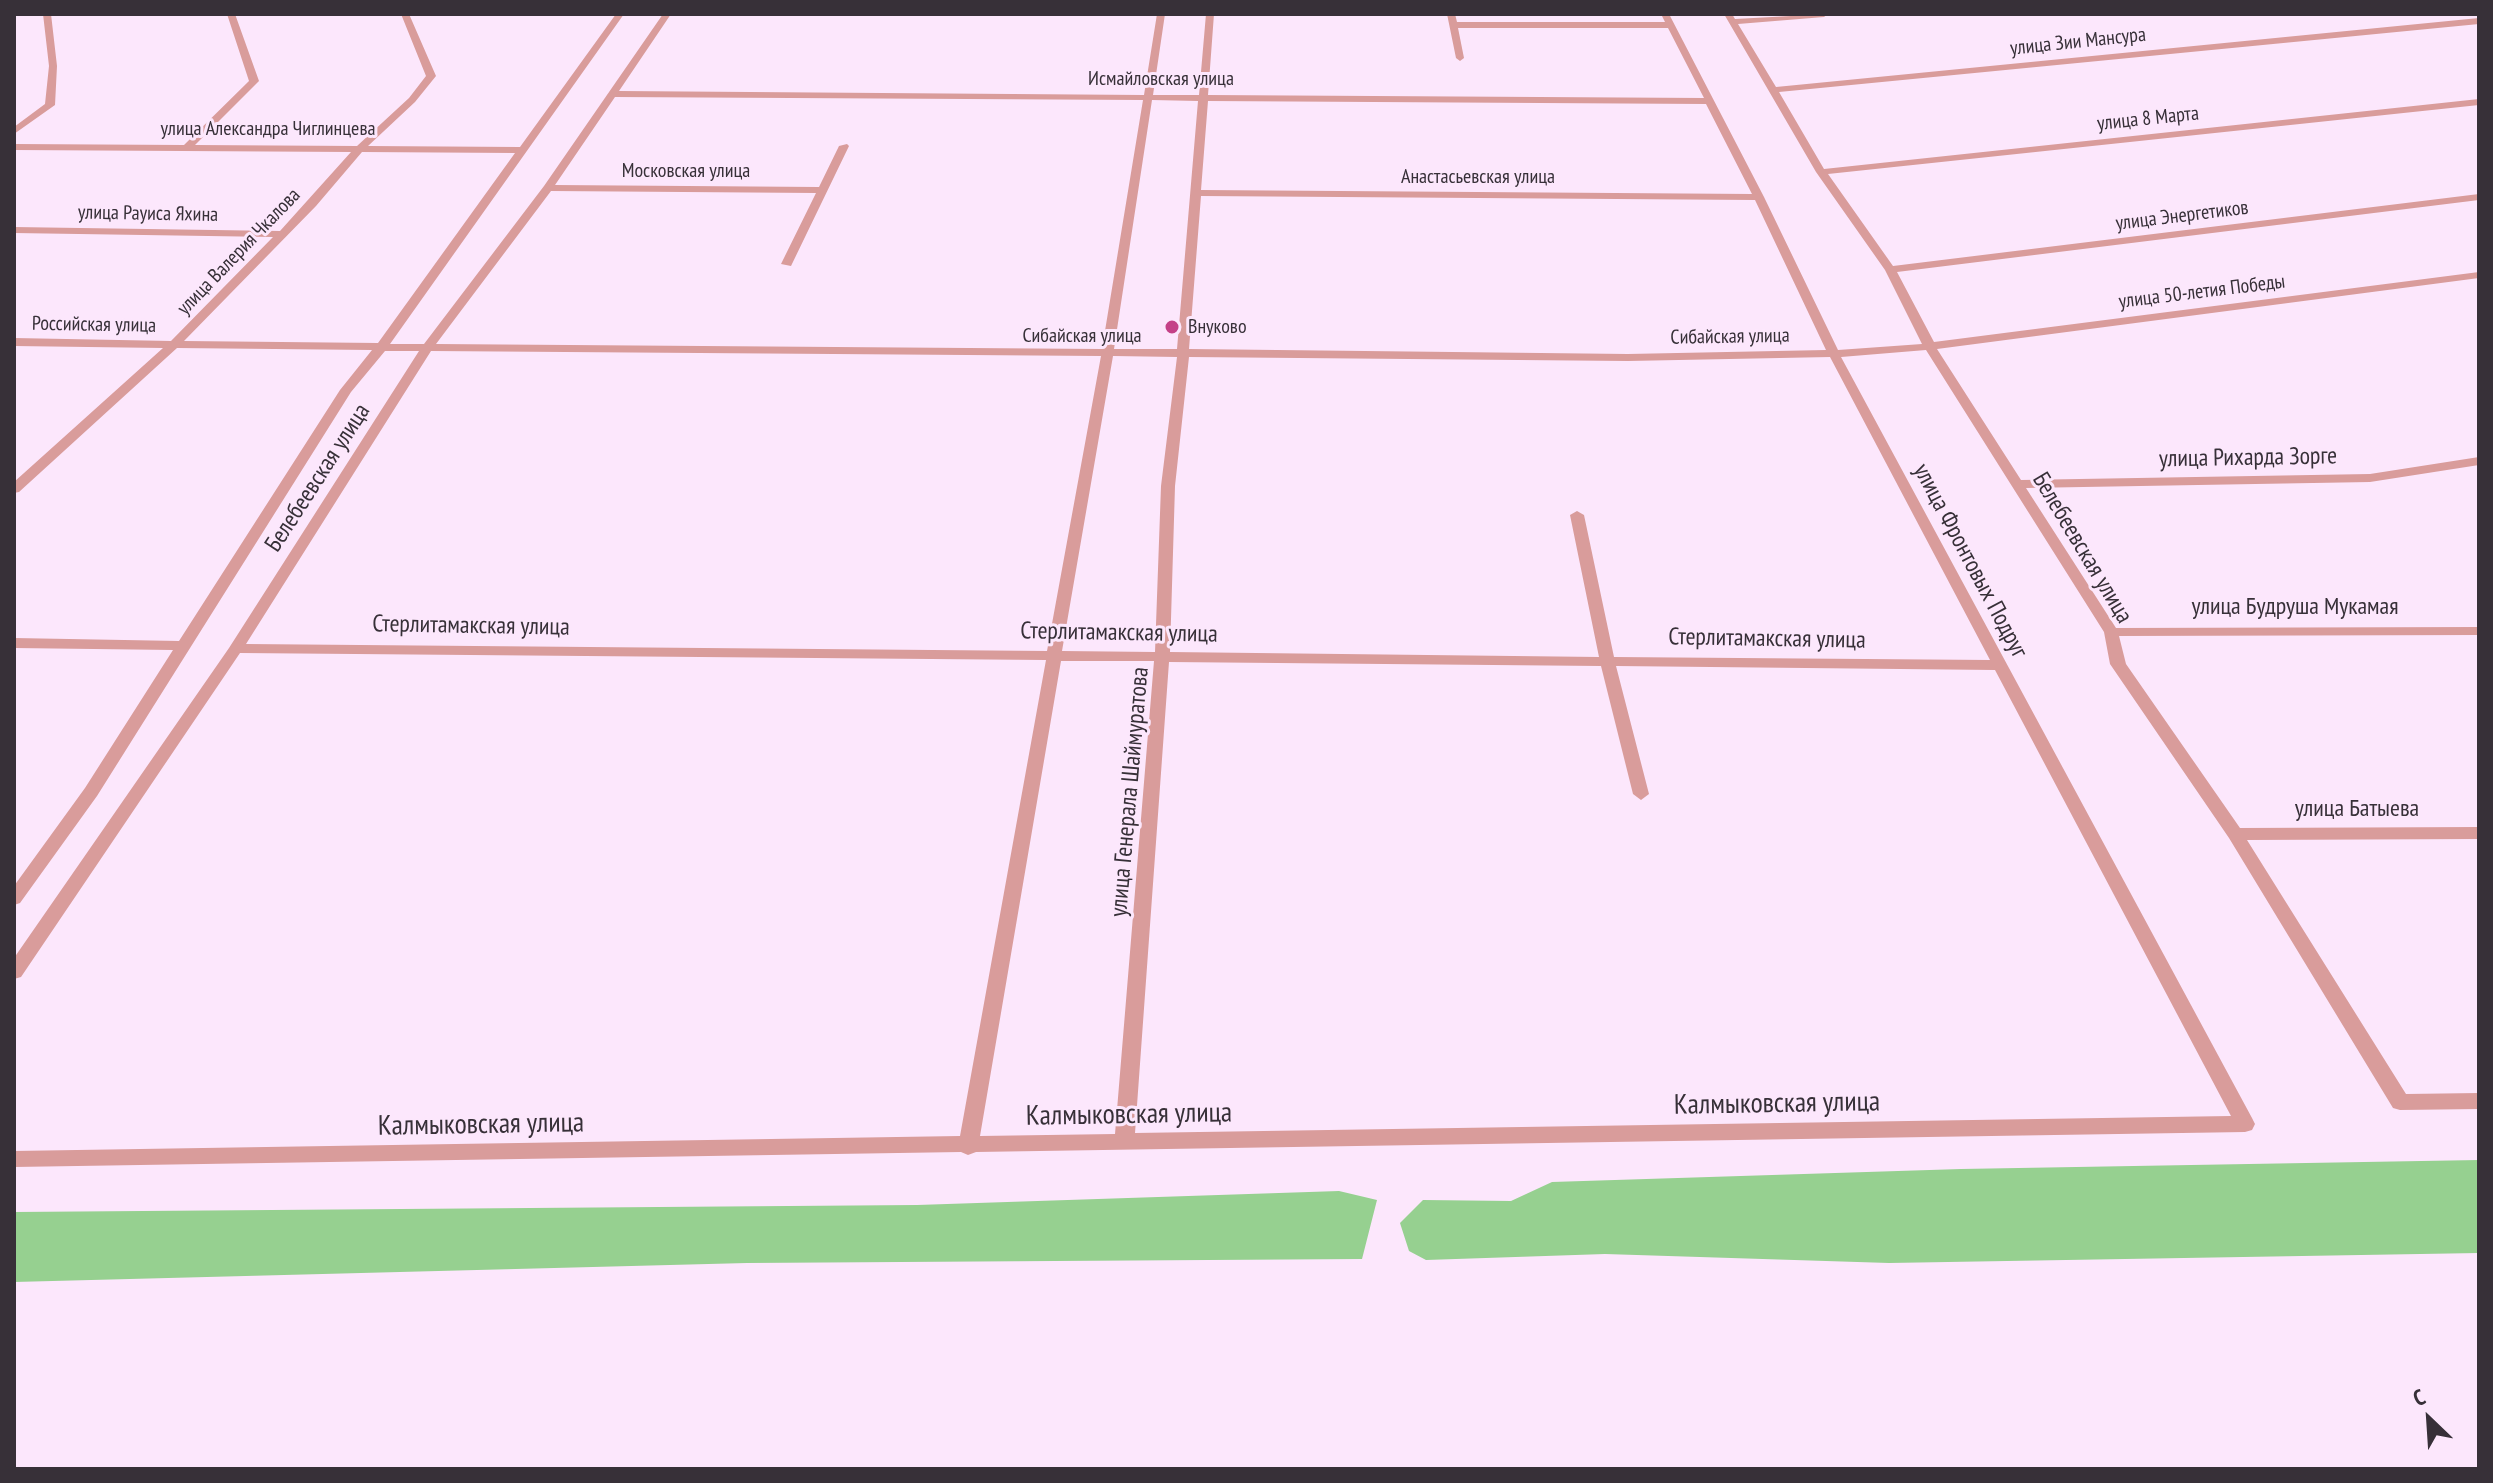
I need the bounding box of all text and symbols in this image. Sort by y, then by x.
street label: улица Зии Мансура [2009,23,2147,61]
street label: Исмайловская улица [1088,67,1234,91]
street label: улица 8 Марта [2096,102,2200,136]
street label: улица Александра Чиглинцева [161,117,375,141]
street label: Московская улица [622,159,750,183]
street label: Анастасьевская улица [1401,165,1555,189]
street label: улица Валерия Чкалова [172,184,306,320]
street label: улица Энергетиков [2114,196,2250,236]
street label: улица Рауиса Яхина [78,201,218,227]
street label: улица 50-летия Победы [2117,270,2287,314]
street label: Российская улица [32,312,156,338]
place label: Внуково [1188,315,1247,339]
marker: Внуково [1163,318,1181,336]
street label: Сибайская улица [1022,324,1142,348]
street label: Сибайская улица [1670,324,1790,350]
street label: Белебеевская улица [259,399,377,557]
street label: улица Рихарда Зорге [2159,442,2337,474]
street label: улица Фронтовых Подруг [1907,459,2033,663]
street label: Белебеевская улица [2026,467,2138,629]
street label: улица Будруша Мукамая [2191,593,2399,621]
street label: Стерлитамакская улица [372,610,570,642]
street label: Стерлитамакская улица [1020,617,1218,649]
street label: Стерлитамакская улица [1668,623,1866,655]
street label: улица Генерала Шаймуратова [1105,666,1155,918]
street label: улица Батыева [2295,795,2419,823]
street label: Калмыковская улица [1674,1085,1880,1123]
street label: Калмыковская улица [1026,1096,1232,1134]
street label: Калмыковская улица [378,1106,584,1144]
north arrow [2389,1379,2469,1459]
text: С [2408,1382,2429,1412]

